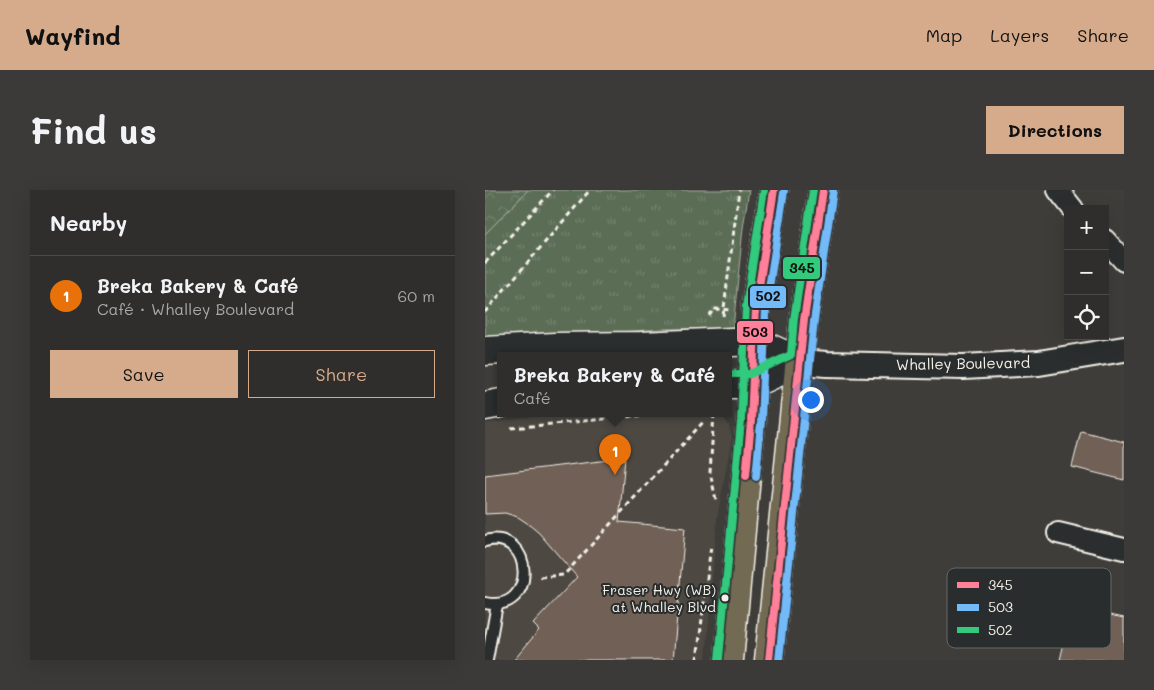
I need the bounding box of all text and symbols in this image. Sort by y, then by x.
text: Wayfind [25,20,121,51]
text: Map [926,23,962,47]
text: Layers [990,23,1049,47]
text: Share [1077,23,1129,47]
button: Directions [986,106,1124,154]
text: Find us [30,107,157,153]
map controls [1064,205,1109,340]
button: + [1064,205,1109,250]
text: Nearby [50,209,127,236]
button: − [1064,250,1109,295]
line badge: 345 [782,256,821,280]
text: 345 [789,258,815,277]
text: Breka Bakery & Café [97,273,298,298]
text: 1 [62,285,70,306]
text: 60 m [398,285,435,306]
line badge: 502 [749,285,787,309]
text: 502 [755,286,781,305]
button: locate [1064,295,1109,340]
text: Café · Whalley Boulevard [97,298,294,319]
line badge: 503 [736,320,774,344]
text: 503 [742,322,768,341]
button: Save [50,350,238,398]
button: Share [248,350,435,398]
popup [497,352,732,417]
street label: Whalley Boulevard [896,352,1030,374]
text: Breka Bakery & Café [514,362,715,387]
text: Café [514,387,551,408]
your location [798,387,824,413]
pin: 1 [599,434,631,475]
legend [947,568,1111,648]
text: 345 [988,575,1013,594]
place label: Fraser Hwy (WB) at Whalley Blvd [602,580,716,616]
marker: Fraser Hwy (WB) at Whalley Blvd [720,593,730,603]
text: 503 [988,597,1013,616]
text: 502 [988,620,1013,639]

